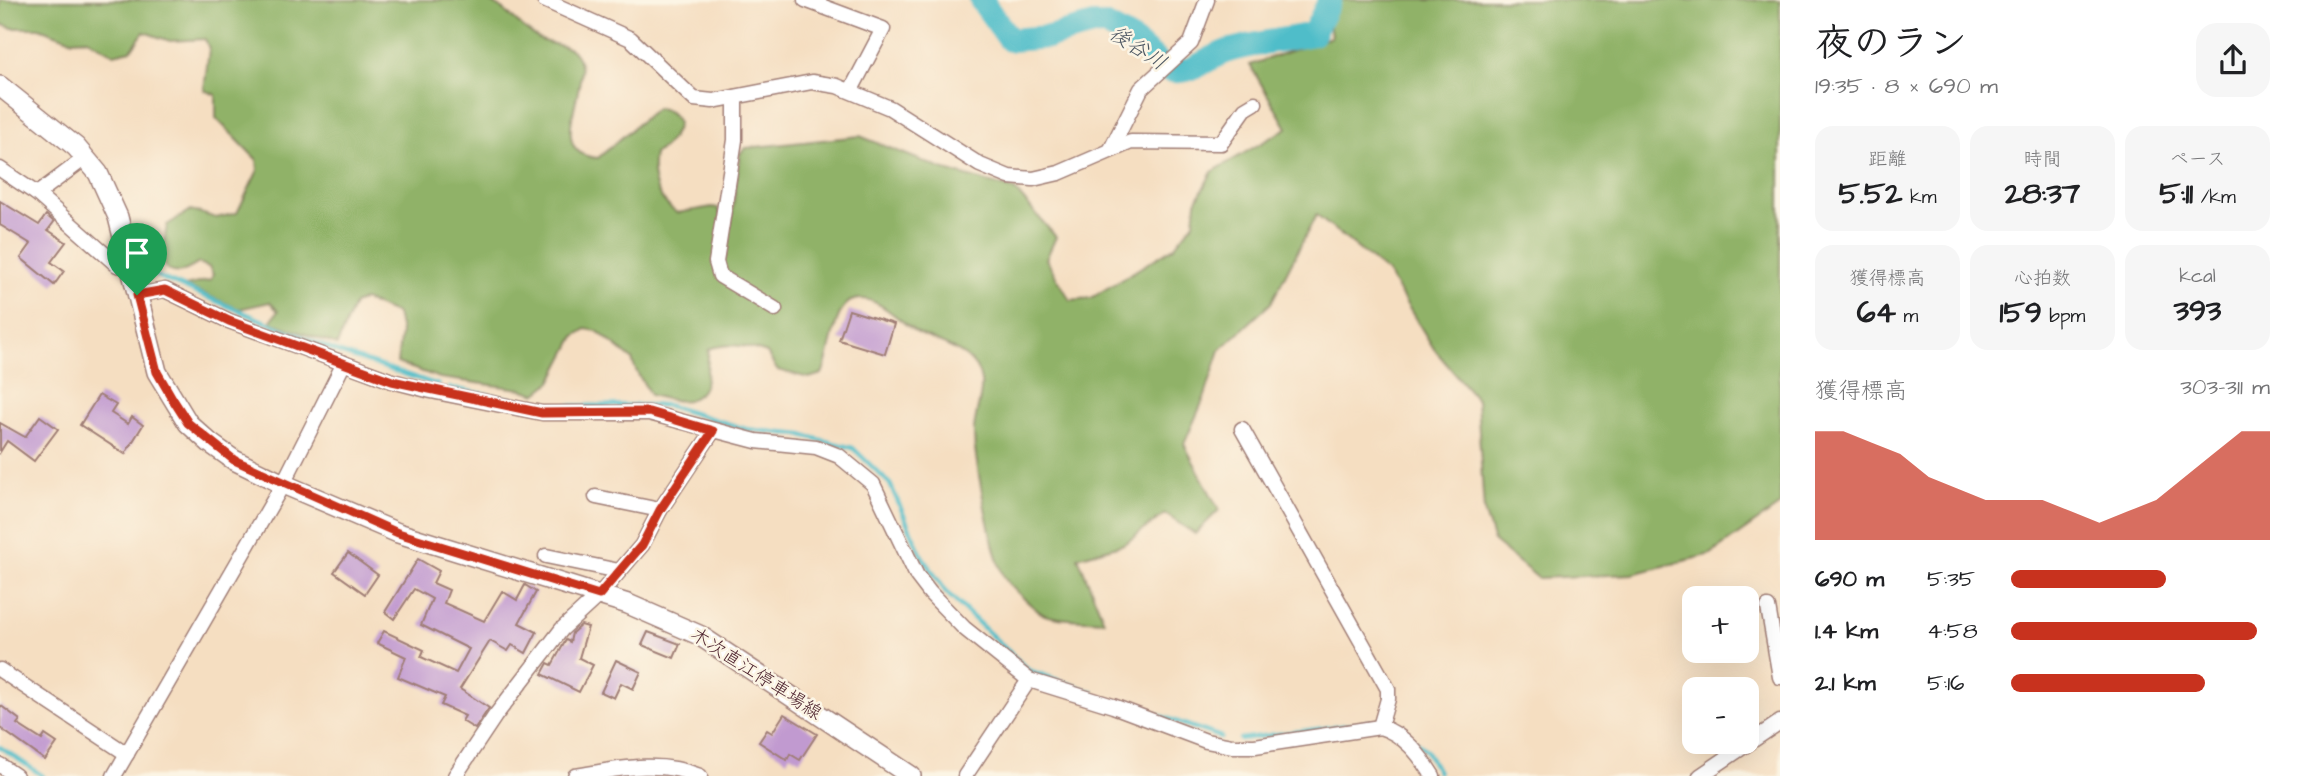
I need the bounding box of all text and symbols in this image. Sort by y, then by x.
text: 夜のラン [1815,18,1967,70]
water label: 後谷川 [1104,19,1172,77]
button: share [2196,23,2270,97]
text: 19:35 · 8 × 690 m [1815,70,1998,102]
text: 距離 [1868,146,1907,173]
text: 時間 [2023,146,2062,173]
text: ペース [2170,146,2225,173]
text: 5.52 [1839,173,1902,215]
text: 28:37 [2005,173,2080,215]
text: 5:11 [2159,173,2193,215]
text: km [1902,184,1936,211]
text: /km [2193,184,2236,211]
pin [107,223,167,295]
icon: arrive [118,234,156,272]
text: kcal [2179,263,2216,290]
text: 獲得標高 [1849,265,1926,292]
text: 心拍数 [2014,265,2071,292]
text: 393 [2174,290,2221,332]
text: 64 [1857,292,1896,334]
text: 159 [2000,292,2042,334]
text: m [1896,303,1918,330]
text: bpm [2042,303,2085,330]
text: 303–311 m [2180,371,2270,403]
text: 獲得標高 [1815,375,1907,407]
text: 690 m [1815,563,1884,595]
text: 5:35 [1927,563,1975,595]
map controls [1682,586,1759,754]
button: + [1682,586,1759,663]
text: 1.4 km [1815,615,1878,647]
text: 4:58 [1927,615,1978,647]
street label: 木次直江停車場線 [685,621,827,727]
text: 2.1 km [1815,667,1876,699]
text: 5:16 [1927,667,1965,699]
button: − [1682,677,1759,754]

